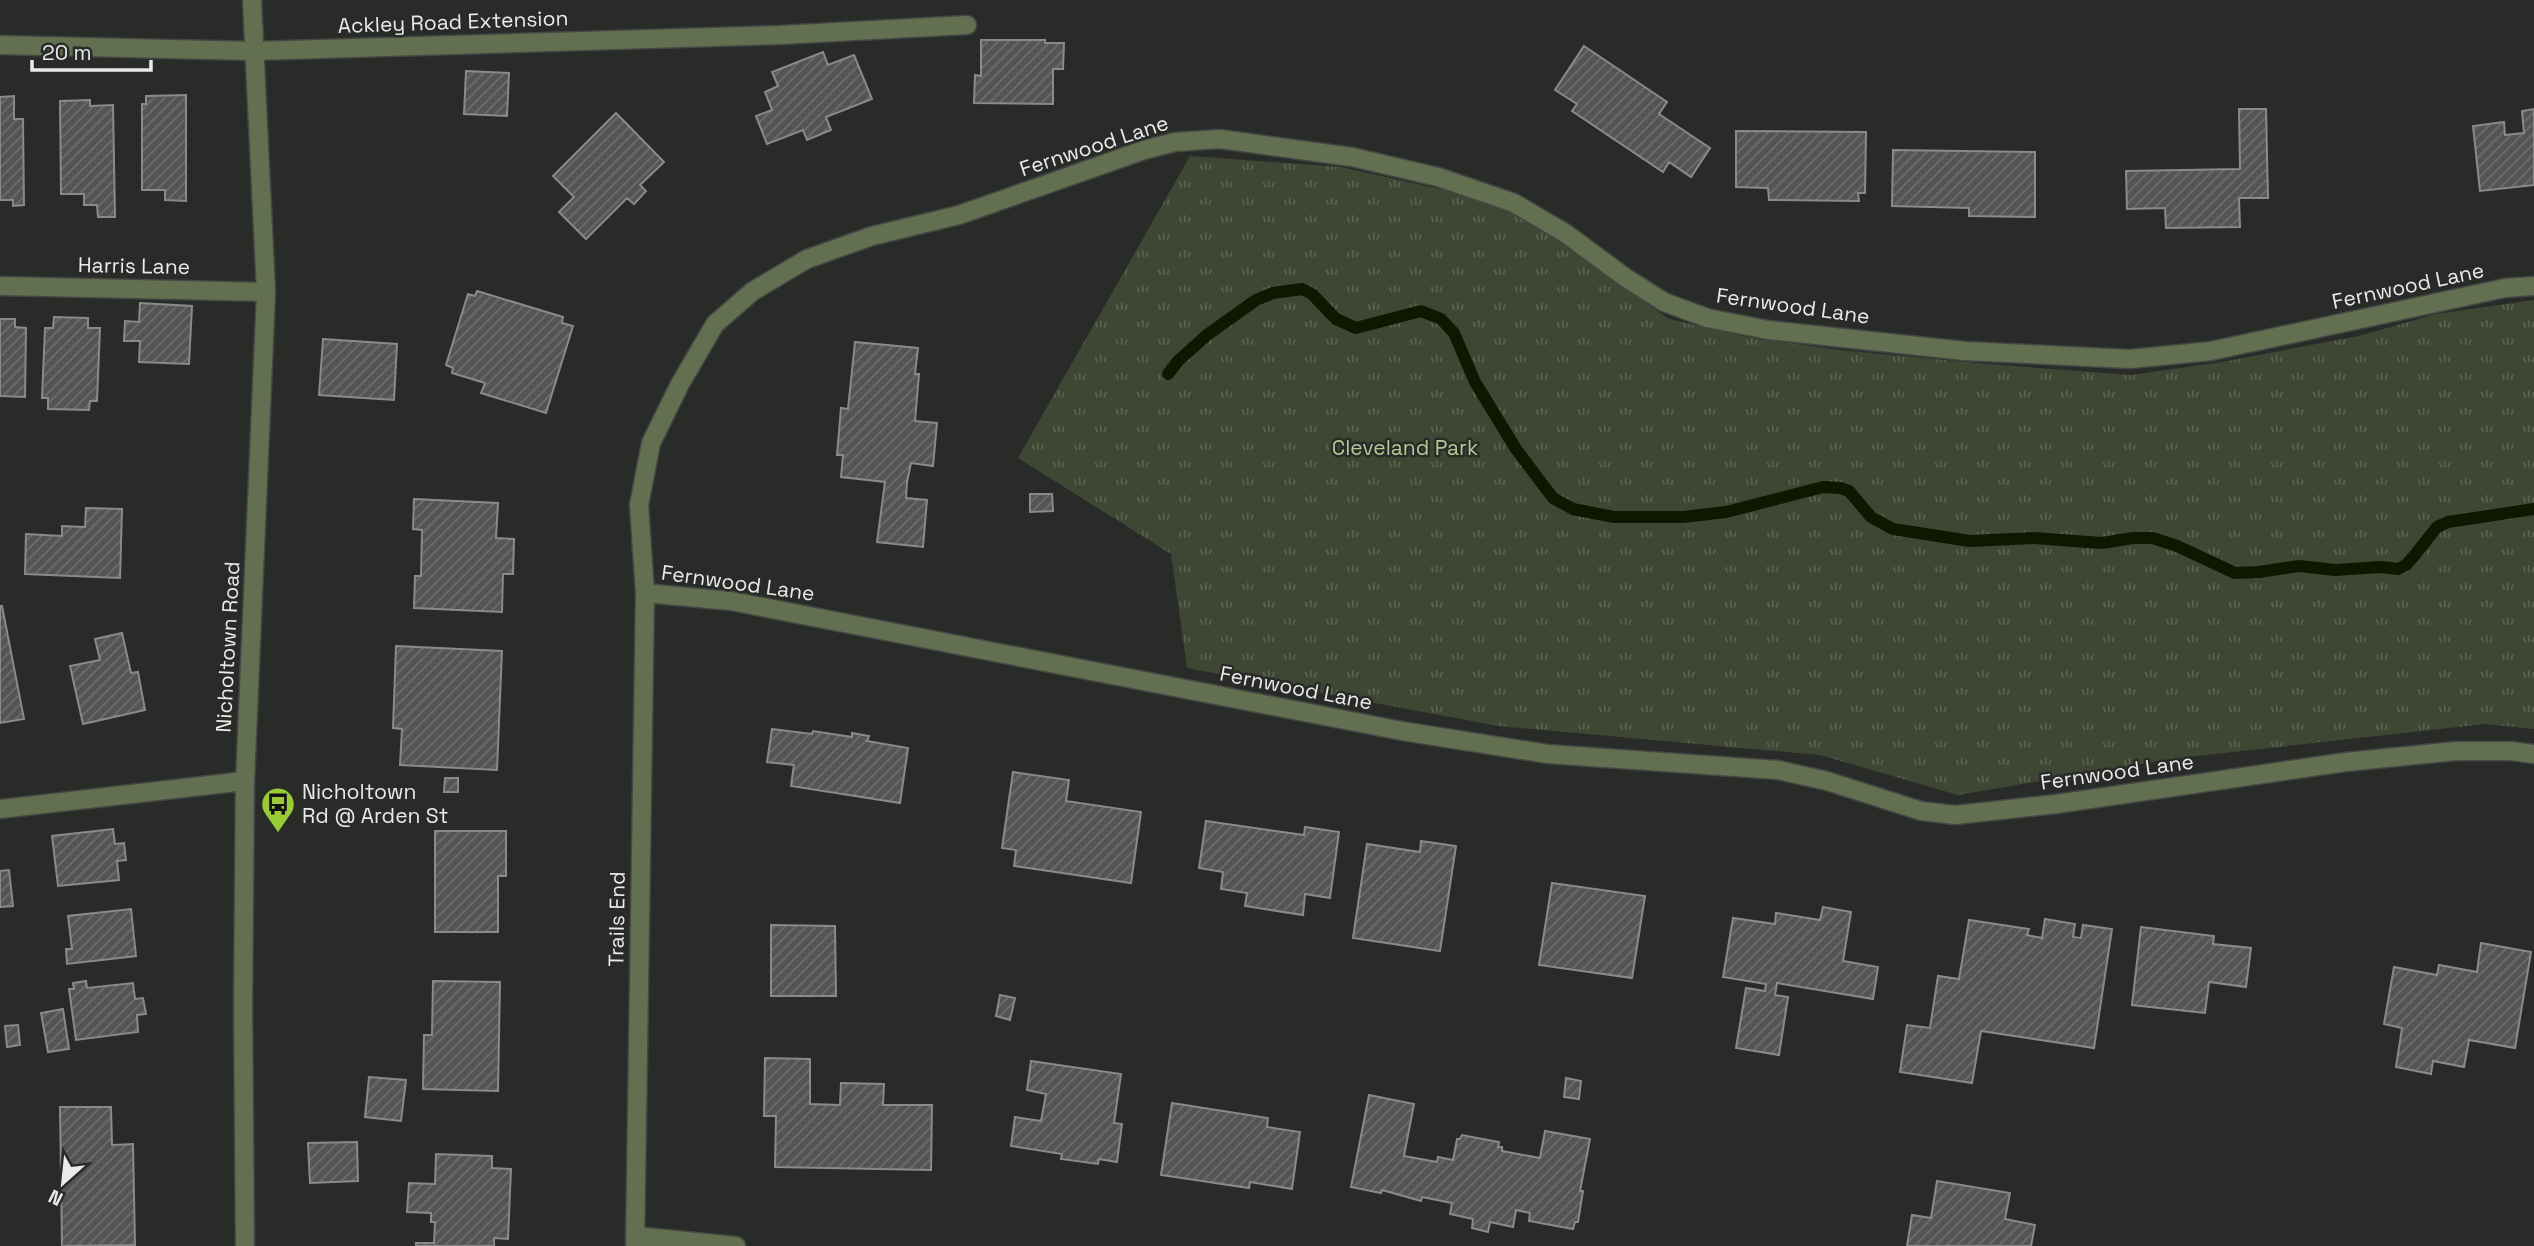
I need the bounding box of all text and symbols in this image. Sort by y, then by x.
street label: Ackley Road Extension [337,4,569,39]
scale bar [32,28,150,72]
text: 20 m [42,39,92,66]
street label: Fernwood Lane [1016,109,1172,182]
street label: Harris Lane [78,251,190,280]
street label: Fernwood Lane [2329,256,2486,315]
street label: Fernwood Lane [1715,281,1872,330]
park label: Cleveland Park [1332,434,1478,461]
street label: Fernwood Lane [660,558,817,607]
street label: Nicholtown Road [210,561,245,733]
street label: Fernwood Lane [1218,660,1375,716]
street label: Fernwood Lane [2038,747,2195,796]
place label: Nicholtown Rd @ Arden St [302,778,448,829]
bus stop icon: Nicholtown Rd @ Arden St [259,785,297,834]
street label: Trails End [602,871,631,967]
north arrow [28,1148,98,1218]
text: N [44,1184,67,1212]

